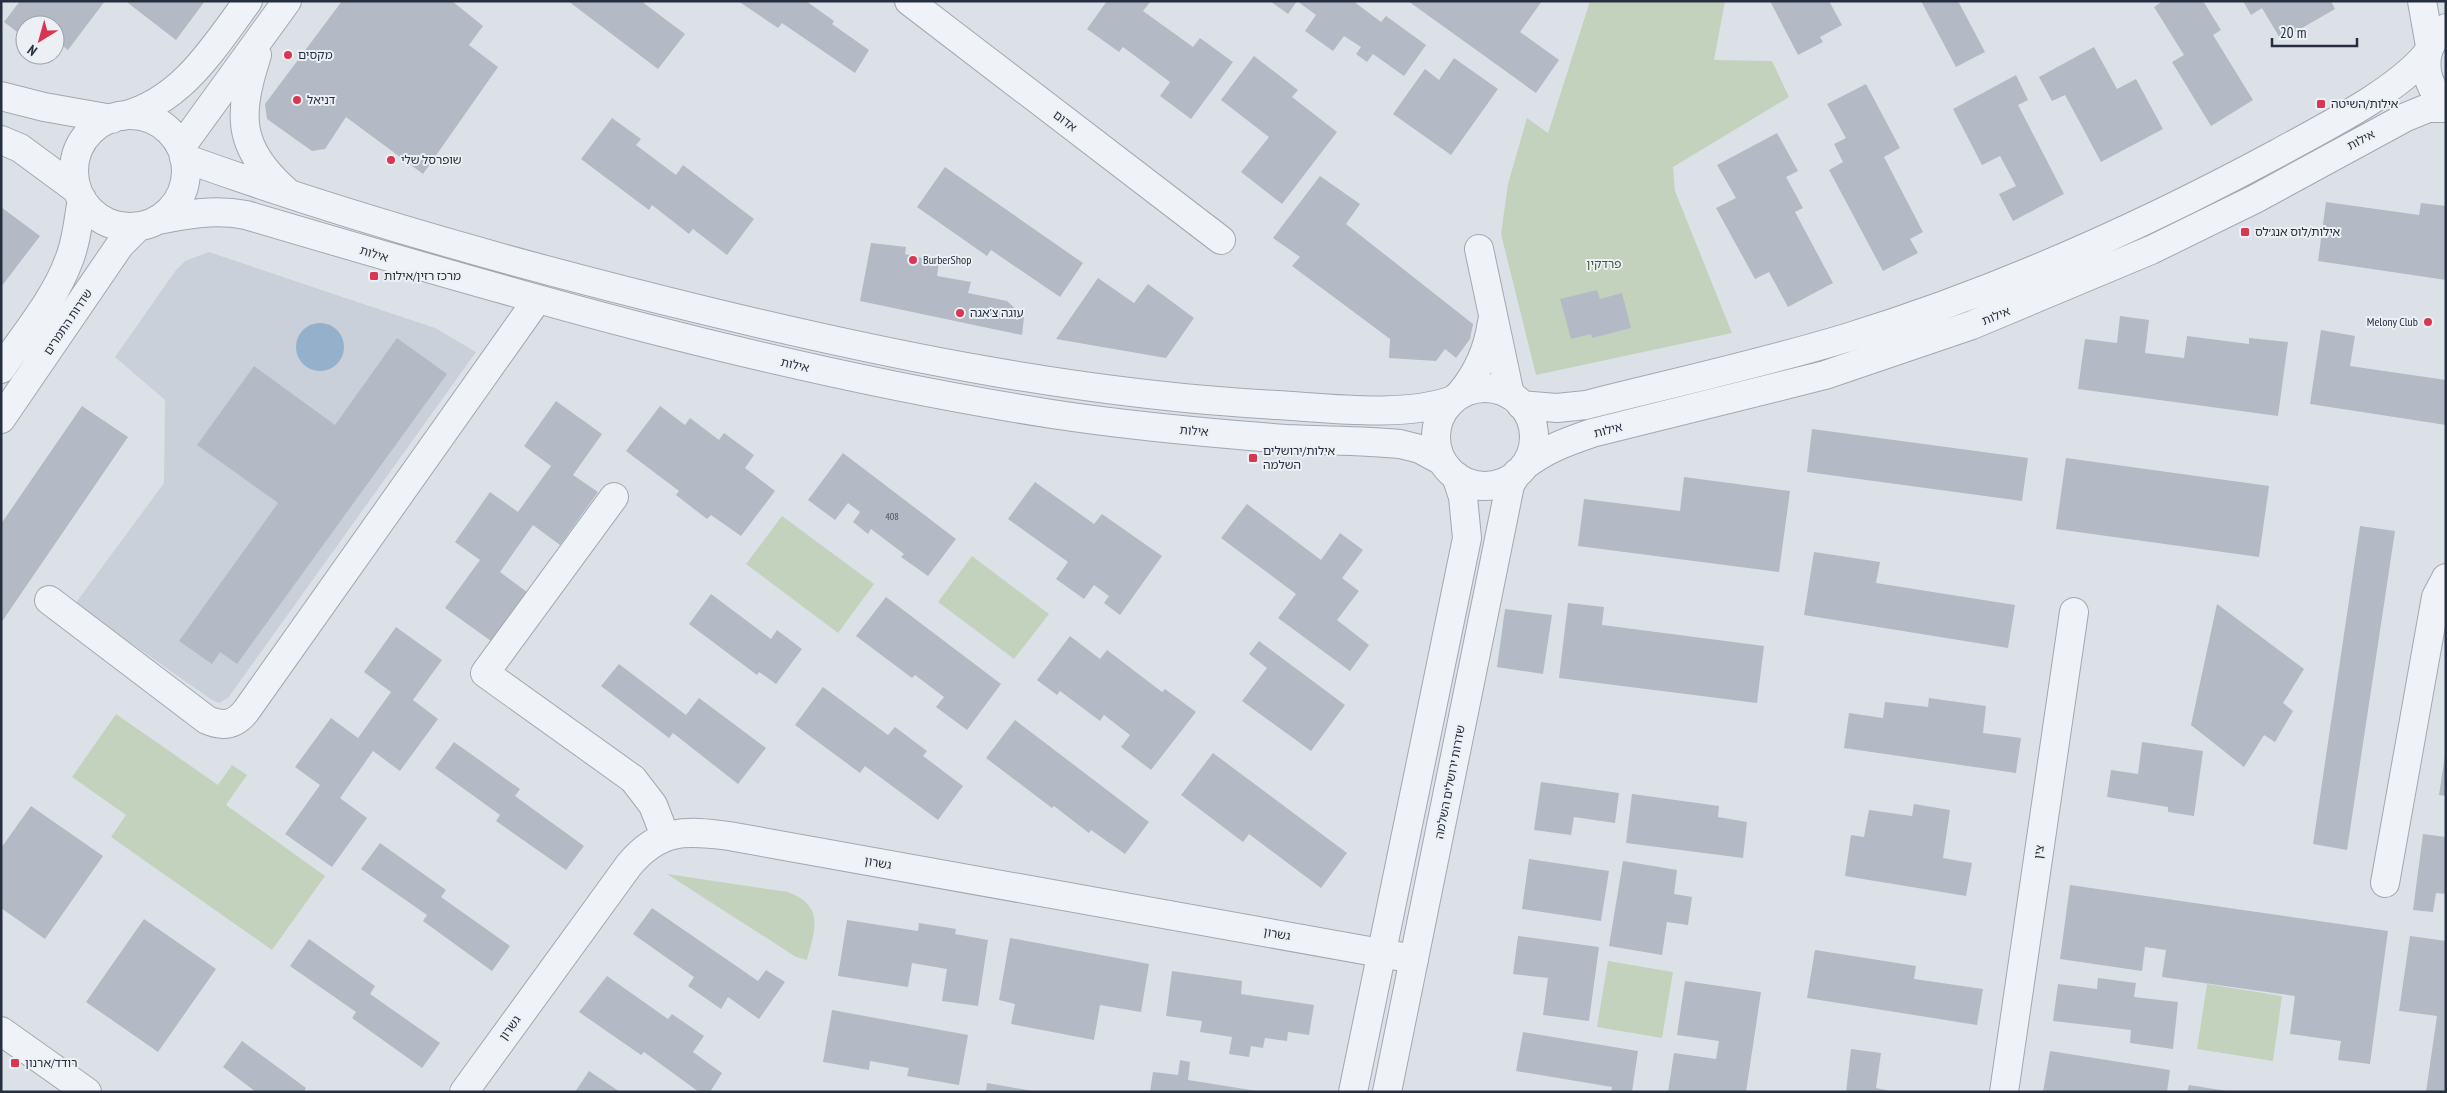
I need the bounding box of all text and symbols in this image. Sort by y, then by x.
north arrow [15,15,65,65]
scale bar [2272,15,2357,47]
text: 20 m [2280,23,2306,42]
text: N [24,41,41,60]
place label: מקסים [298,47,333,62]
marker: מקסים [282,49,294,61]
place label: דניאל [307,92,336,107]
marker: דניאל [291,94,303,106]
place label: אילות/השיטה [2331,96,2399,111]
marker: אילות/השיטה [2315,98,2327,110]
street label: אדום [1050,107,1080,135]
street label: אילות [2344,126,2377,153]
place label: שופרסל שלי [401,152,462,167]
marker: שופרסל שלי [385,154,397,166]
place label: אילות/לוס אנג׳לס [2255,224,2341,239]
marker: אילות/לוס אנג׳לס [2239,226,2251,238]
street label: אילות [358,242,391,265]
place label: BurberShop [923,252,971,267]
marker: BurberShop [907,254,919,266]
park label: פרדקין [1586,256,1622,271]
place label: מרכז רזין/אילות [384,268,461,283]
marker: מרכז רזין/אילות [368,270,380,282]
street label: שדרות התמרים [40,286,95,358]
street label: אילות [1980,303,2012,328]
place label: עוגה צ'אגה [970,305,1024,320]
marker: עוגה צ'אגה [954,307,966,319]
place label: Melony Club [2367,314,2418,329]
marker: Melony Club [2422,316,2434,328]
street label: אילות [779,354,811,375]
street label: אילות [1592,419,1624,440]
street label: אילות [1179,422,1210,439]
place label: אילות/ירושלים השלמה [1263,443,1336,472]
marker: אילות/ירושלים השלמה [1247,452,1259,464]
house number: 408 [885,510,899,523]
street label: שדרות ירושלים השלמה [1431,724,1468,840]
street label: צין [2030,844,2047,860]
street label: גשרון [863,853,893,872]
street label: גשרון [1262,924,1292,943]
street label: גשרון [496,1012,524,1043]
place label: רודד/ארנון [25,1055,77,1070]
marker: רודד/ארנון [9,1057,21,1069]

